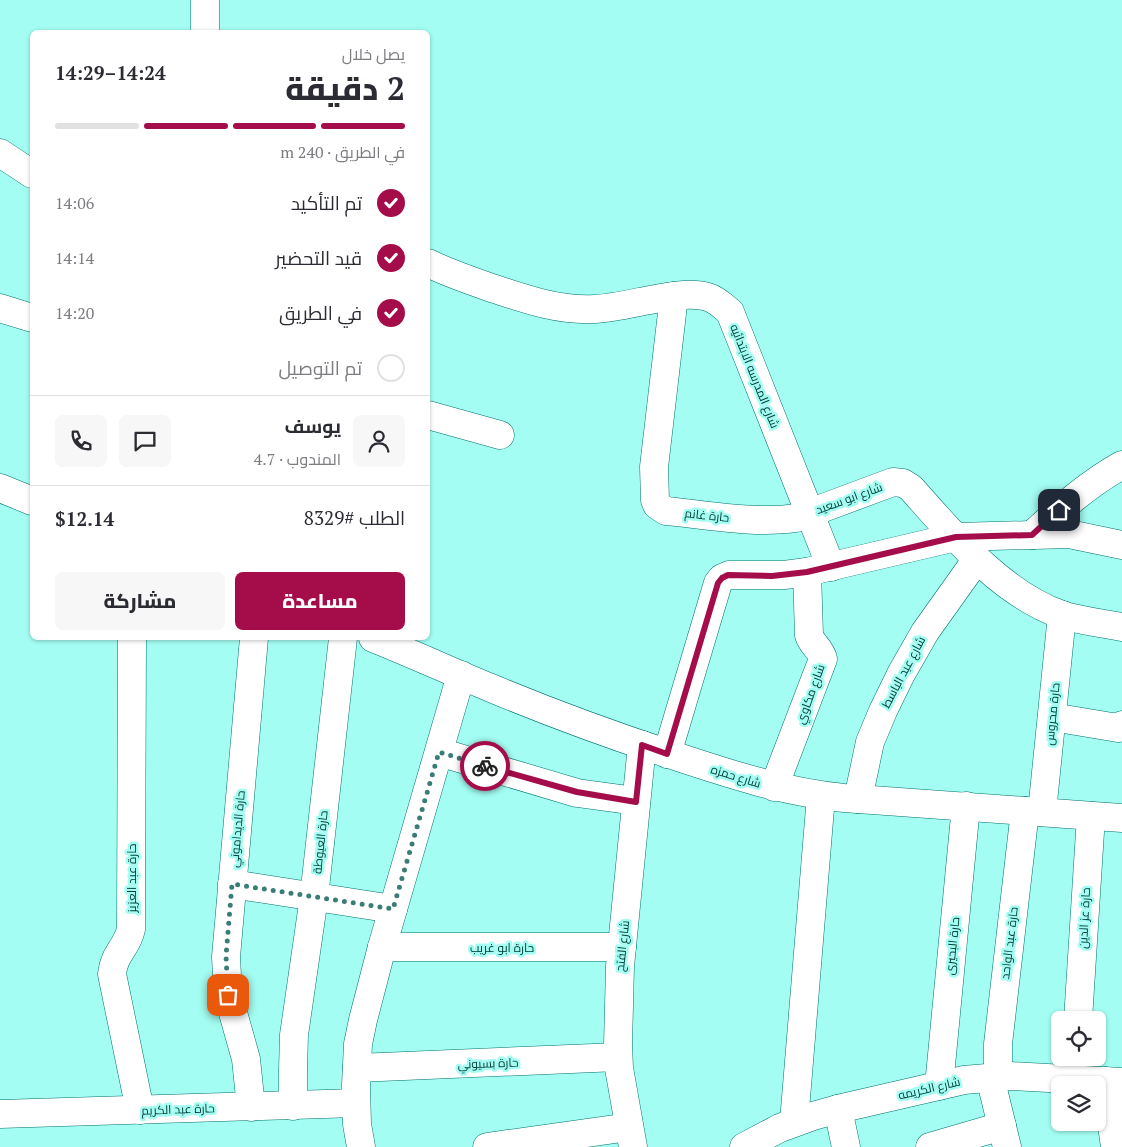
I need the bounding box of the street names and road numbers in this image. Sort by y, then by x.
street label: شارع المدرسه الابتدائيه [726,322,783,431]
street label: شارع ابو سعيد [814,479,885,518]
street label: حارة غانم [684,505,730,526]
street label: شارع عبد الباسط [878,633,929,711]
street label: شارع مكاوي [792,662,831,727]
street label: حارة محروس [1041,682,1063,746]
street label: شارع حمزه [709,761,763,792]
street label: حارة الديداموني [226,790,251,869]
street label: حارة العيوطة [309,810,331,874]
street label: حارة عبد العزيز [124,844,139,913]
street label: حارة عز الدين [1075,887,1093,949]
street label: حارة عبد الواحد [997,906,1021,980]
street label: حارة البحيرى [941,916,963,976]
street label: شارع الفتح [612,920,633,972]
street label: حارة ابو غريب [470,940,534,955]
street label: حارة بسيوني [457,1054,519,1075]
street label: شارع الكريمه [896,1074,962,1103]
street label: حارة عبد الكريم [141,1100,215,1119]

